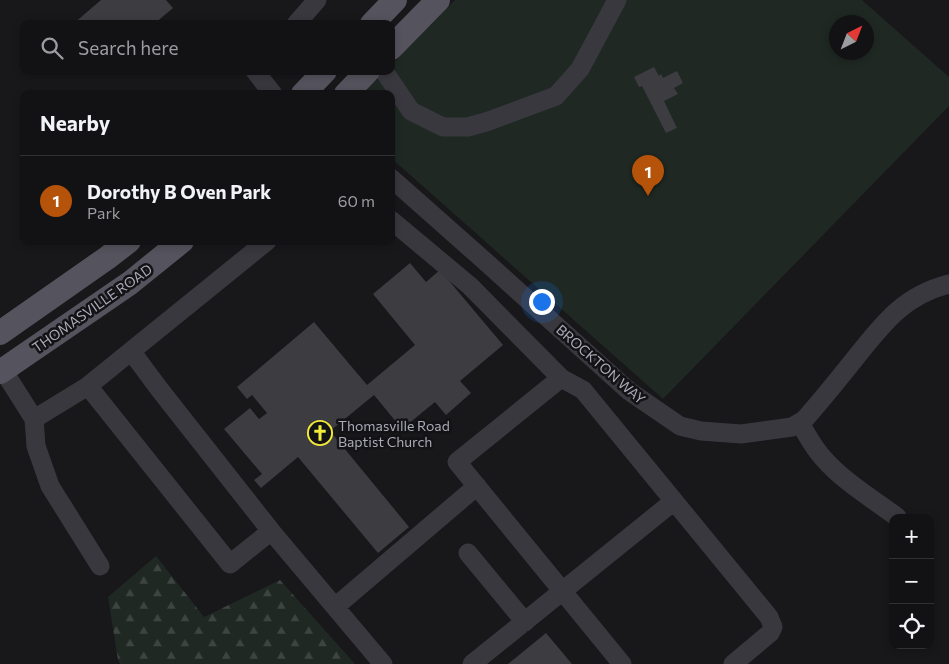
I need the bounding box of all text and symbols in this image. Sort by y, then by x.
north arrow [829,15,874,60]
search box [20,20,395,75]
icon: search [38,34,66,62]
text: Search here [78,36,178,59]
text: Nearby [40,110,110,135]
pin: 1 [632,155,664,196]
text: Dorothy B Oven Park [87,180,271,203]
text: 1 [52,191,60,210]
text: 60 m [338,191,375,210]
text: Park [87,203,120,222]
street label: THOMASVILLE ROAD [29,260,155,356]
your location [529,289,555,315]
street label: BROCKTON WAY [553,321,649,407]
place label: Thomasville Road Baptist Church [338,417,450,450]
church icon: Thomasville Road Baptist Church [307,420,333,446]
map controls [889,514,934,649]
button: + [889,514,934,559]
button: − [889,559,934,604]
button: locate [889,604,934,649]

